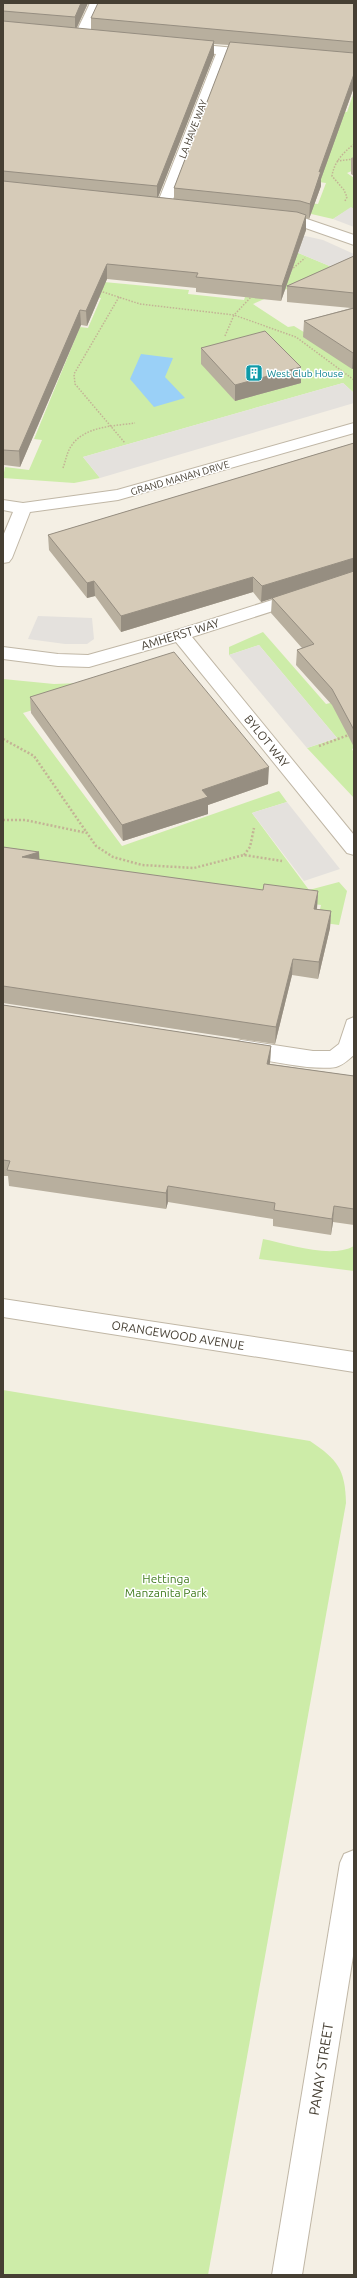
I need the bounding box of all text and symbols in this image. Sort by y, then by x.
street label: LA HAVE WAY [177,98,209,160]
building icon: West Club House [244,363,264,383]
place label: West Club House [267,368,343,379]
street label: GRAND MANAN DRIVE [129,459,231,497]
street label: AMHERST WAY [139,616,221,652]
street label: BYLOT WAY [242,712,292,770]
street label: ORANGEWOOD AVENUE [111,1318,246,1352]
park label: Hettinga Manzanita Park [125,1572,207,1599]
street label: PANAY STREET [306,2021,336,2116]

